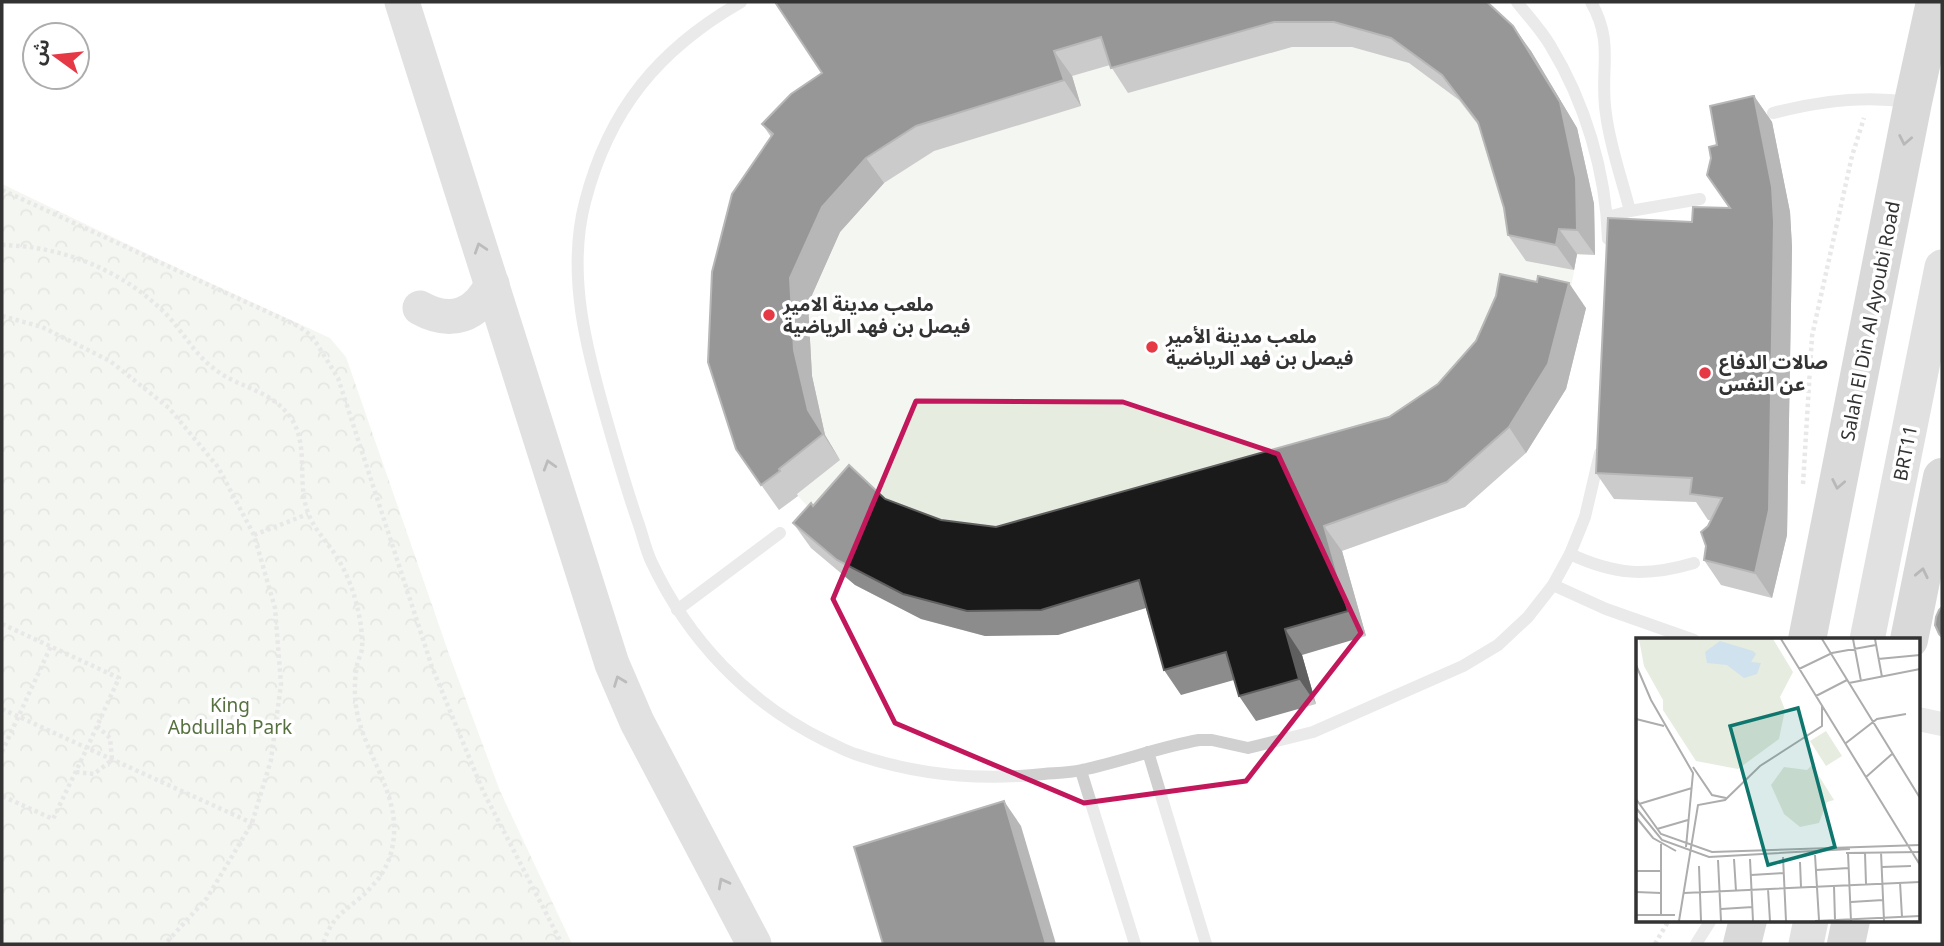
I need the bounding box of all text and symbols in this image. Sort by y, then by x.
north arrow [21,21,91,91]
text: ش [24,36,56,68]
one-way arrow [1899,134,1914,146]
street label: Salah El Din Al Ayoubi Road [1834,199,1906,443]
one-way arrow [474,242,489,254]
place label: ملعب مدينة الامير فيصل بن فهد الرياضية [782,291,970,339]
marker: ملعب مدينة الامير فيصل بن فهد الرياضية [761,307,777,323]
place label: ملعب مدينة الأمير فيصل بن فهد الرياضية [1165,323,1353,371]
marker: ملعب مدينة الأمير فيصل بن فهد الرياضية [1144,339,1160,355]
place label: صالات الدفاع عن النفس [1719,349,1828,397]
marker: صالات الدفاع عن النفس [1697,365,1713,381]
street label: BRT11 [1887,423,1923,483]
one-way arrow [543,459,557,471]
one-way arrow [1831,478,1846,490]
one-way arrow [1914,567,1929,579]
inset map [1636,638,1920,922]
one-way arrow [613,675,627,688]
park label: King Abdullah Park [168,692,292,740]
one-way arrow [717,878,731,891]

